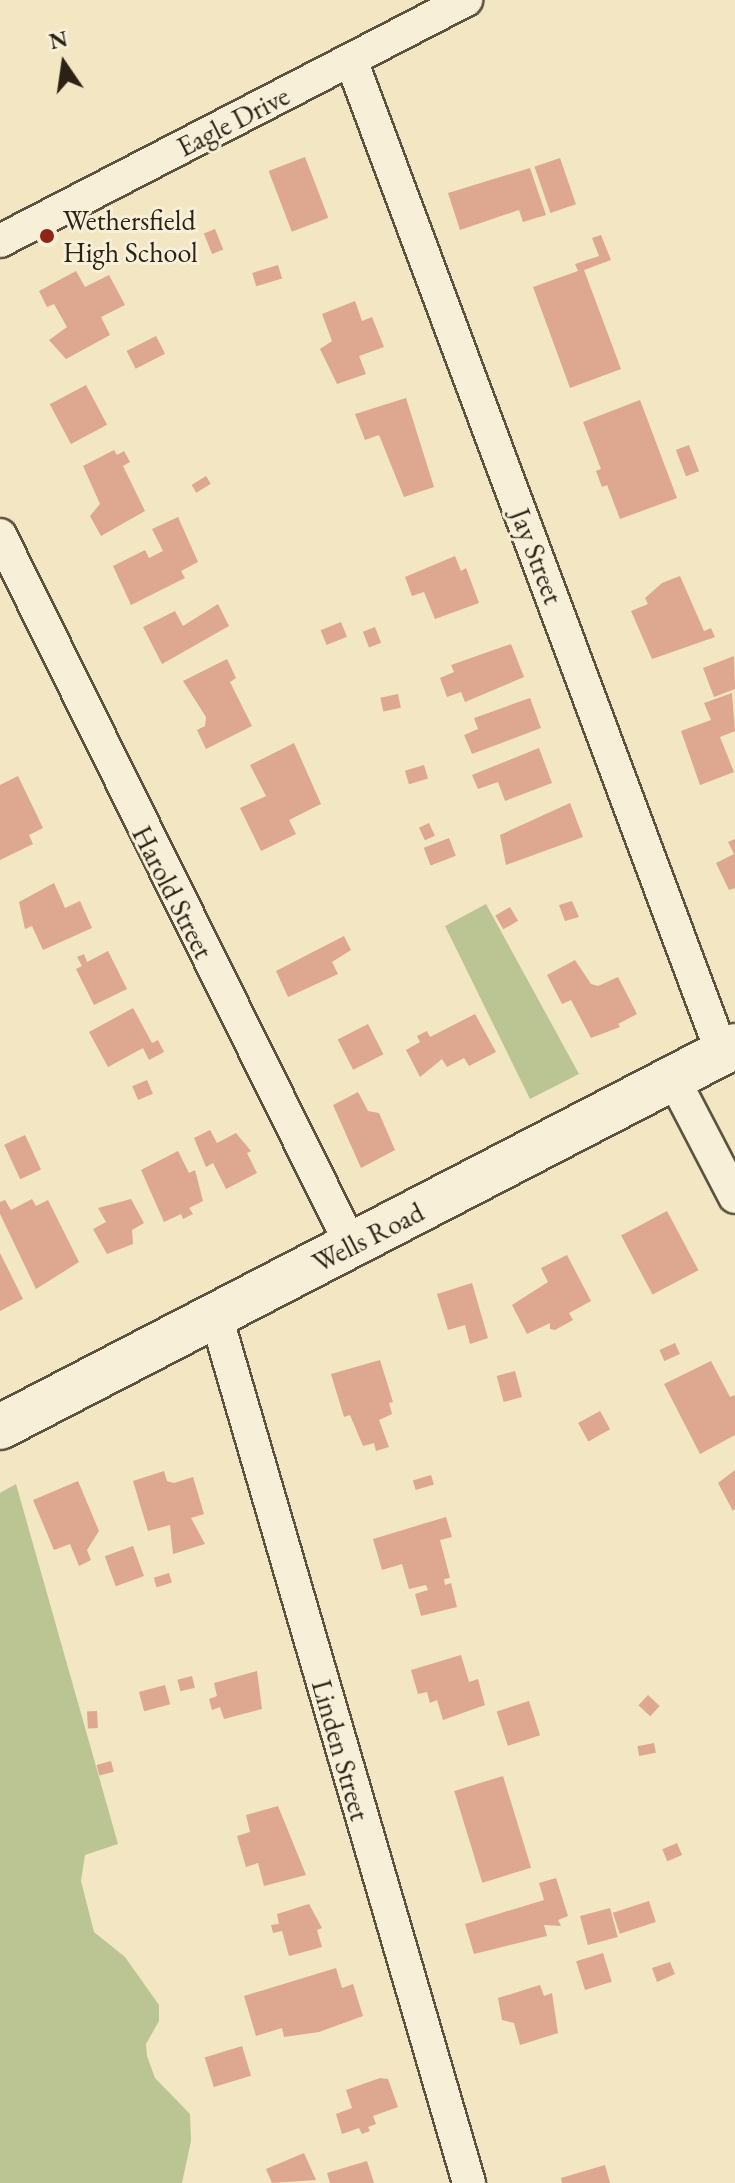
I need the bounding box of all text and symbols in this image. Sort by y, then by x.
north arrow [24,24,104,104]
text: N [47,24,70,56]
street label: Eagle Drive [171,78,295,164]
place label: Wethersfield High School [63,203,198,269]
marker: Wethersfield High School [38,227,56,245]
street label: Jay Street [503,503,571,609]
street label: Harold Street [125,820,221,964]
street label: Wells Road [307,1195,429,1279]
street label: Linden Street [305,1676,377,1824]

